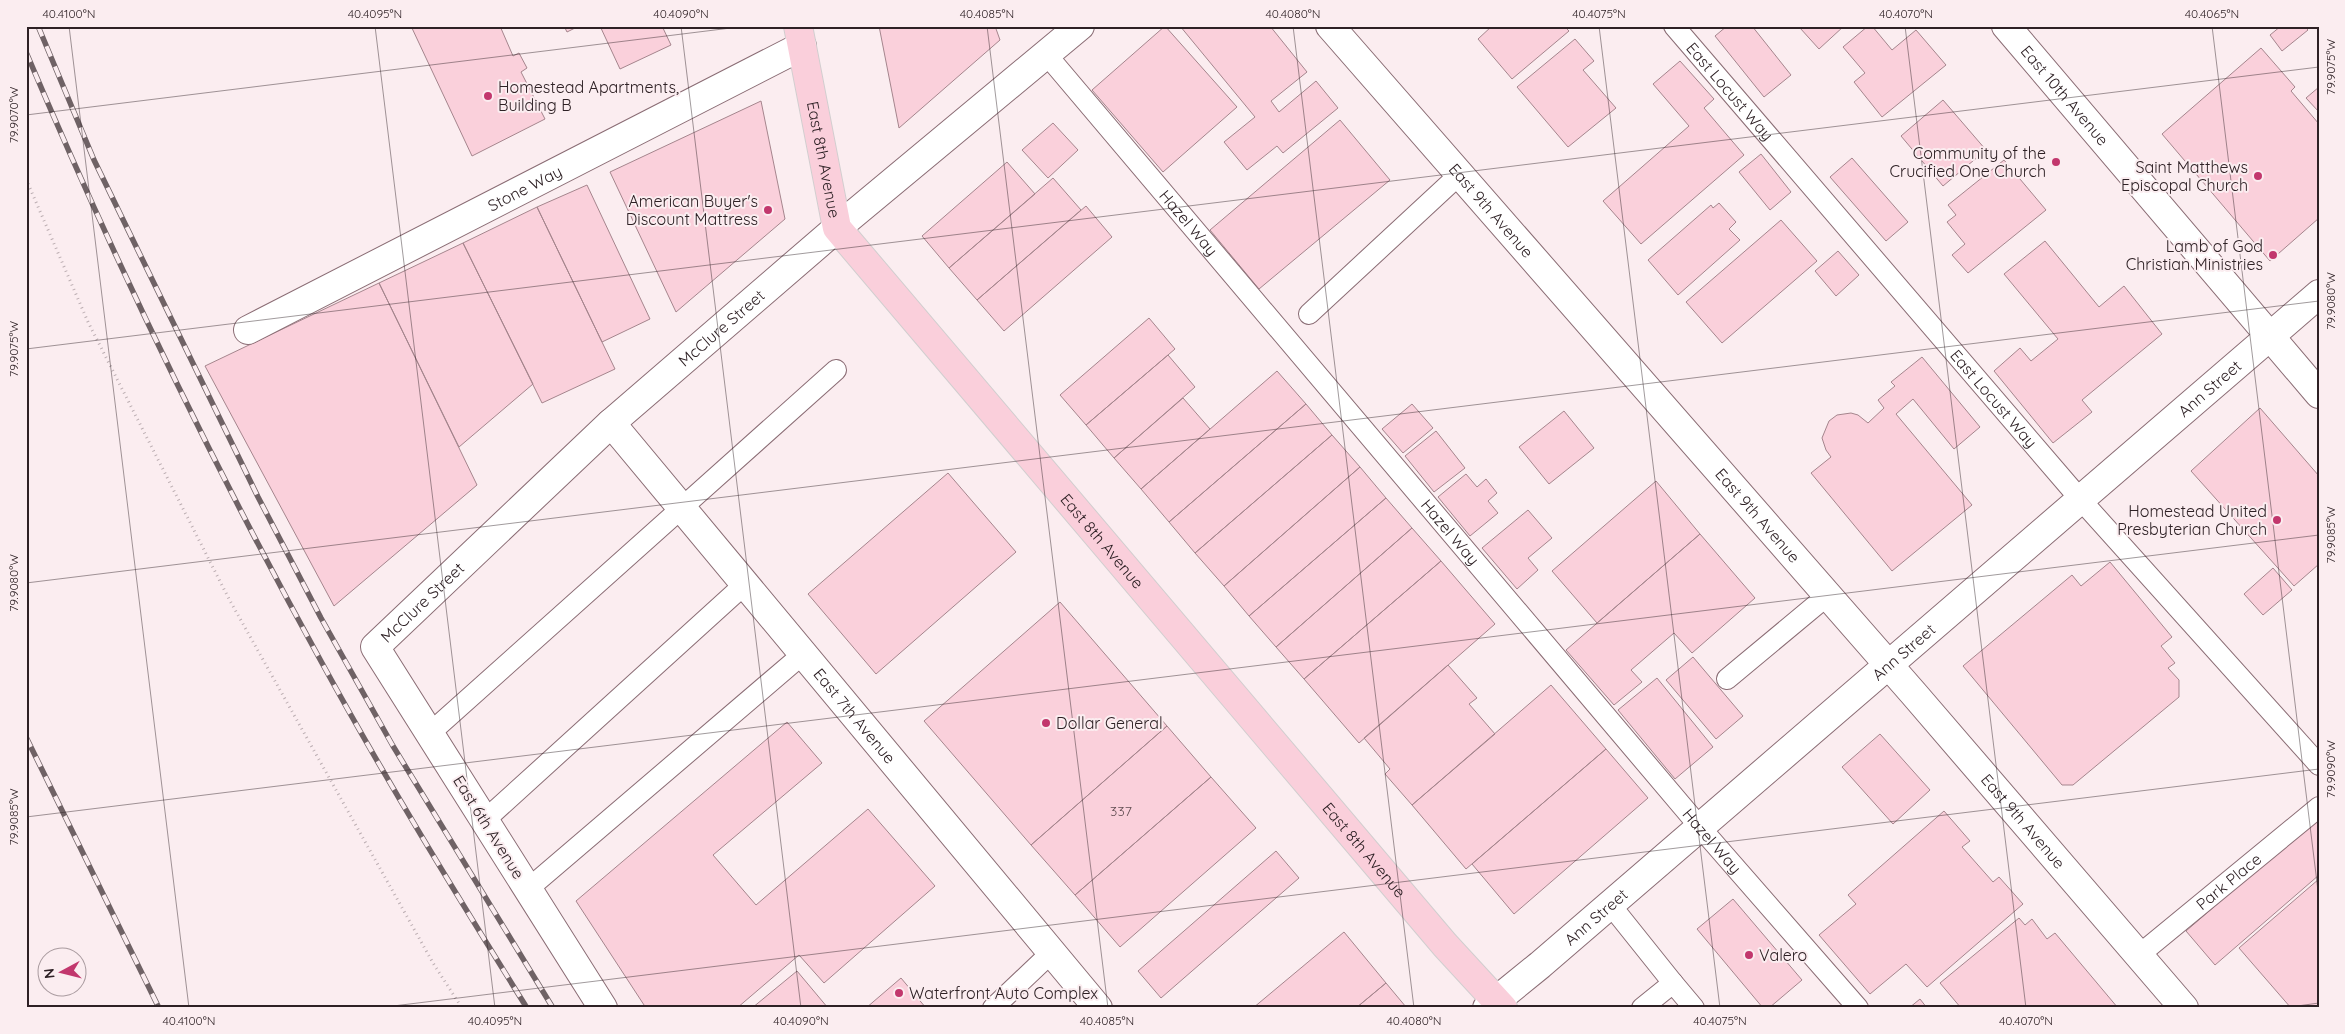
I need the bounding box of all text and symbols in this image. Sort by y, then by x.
text: 40.4100°N [43,6,95,21]
text: 40.4095°N [348,6,402,21]
text: 40.4090°N [653,6,709,21]
text: 40.4085°N [960,6,1014,21]
text: 40.4080°N [1265,6,1321,21]
text: 40.4075°N [1572,6,1626,21]
text: 40.4070°N [1879,6,1933,21]
text: 40.4065°N [2185,6,2239,21]
street label: East Locust Way [1682,38,1778,144]
text: 79.9075°W [2323,39,2338,95]
street label: East 10th Avenue [2017,41,2113,149]
place label: Homestead Apartments, Building B [498,77,679,115]
text: 79.9070°W [6,86,21,143]
marker: Homestead Apartments, Building B [482,90,494,102]
street label: East 8th Avenue [803,100,845,220]
place label: Community of the Crucified One Church [1890,143,2046,181]
marker: Community of the Crucified One Church [2050,156,2062,168]
place label: Saint Matthews Episcopal Church [2121,157,2248,195]
street label: East 9th Avenue [1445,159,1538,262]
street label: Stone Way [484,161,565,215]
marker: Saint Matthews Episcopal Church [2252,170,2264,182]
street label: Hazel Way [1155,186,1222,260]
place label: American Buyer's Discount Mattress [626,191,758,229]
marker: American Buyer's Discount Mattress [762,204,774,216]
place label: Lamb of God Christian Ministries [2126,236,2263,274]
marker: Lamb of God Christian Ministries [2267,249,2279,261]
text: 79.9080°W [2323,272,2338,330]
street label: McClure Street [674,285,769,371]
text: 79.9075°W [6,321,21,377]
street label: East Locust Way [1946,345,2041,452]
street label: Ann Street [2174,356,2245,421]
street label: East 9th Avenue [1711,464,1804,567]
street label: East 8th Avenue [1056,489,1148,593]
street label: Hazel Way [1417,495,1484,569]
place label: Homestead United Presbyterian Church [2117,501,2267,539]
text: 79.9085°W [2323,506,2338,563]
marker: Homestead United Presbyterian Church [2271,514,2283,526]
text: 79.9080°W [6,554,21,612]
street label: McClure Street [376,558,468,647]
street label: Ann Street [1868,619,1939,685]
street label: East 7th Avenue [809,664,900,768]
place label: Dollar General [1056,713,1163,733]
marker: Dollar General [1040,717,1052,729]
text: 79.9090°W [2323,740,2338,798]
street label: East 9th Avenue [1977,770,2070,873]
street label: East 6th Avenue [449,772,529,882]
text: 79.9085°W [6,788,21,845]
street label: East 8th Avenue [1318,798,1410,901]
house number: 337 [1110,802,1132,820]
street label: Hazel Way [1678,804,1746,878]
street label: Park Place [2192,849,2265,914]
street label: Ann Street [1560,884,1632,950]
place label: Valero [1759,945,1807,965]
north arrow [38,946,88,996]
marker: Valero [1743,949,1755,961]
text: N [40,967,59,980]
place label: Waterfront Auto Complex [909,983,1098,1003]
marker: Waterfront Auto Complex [893,987,905,999]
text: 40.4100°N [163,1013,215,1028]
text: 40.4095°N [468,1013,522,1028]
text: 40.4090°N [773,1013,829,1028]
text: 40.4085°N [1080,1013,1134,1028]
text: 40.4080°N [1386,1013,1442,1028]
text: 40.4075°N [1693,1013,1747,1028]
text: 40.4070°N [1999,1013,2053,1028]

